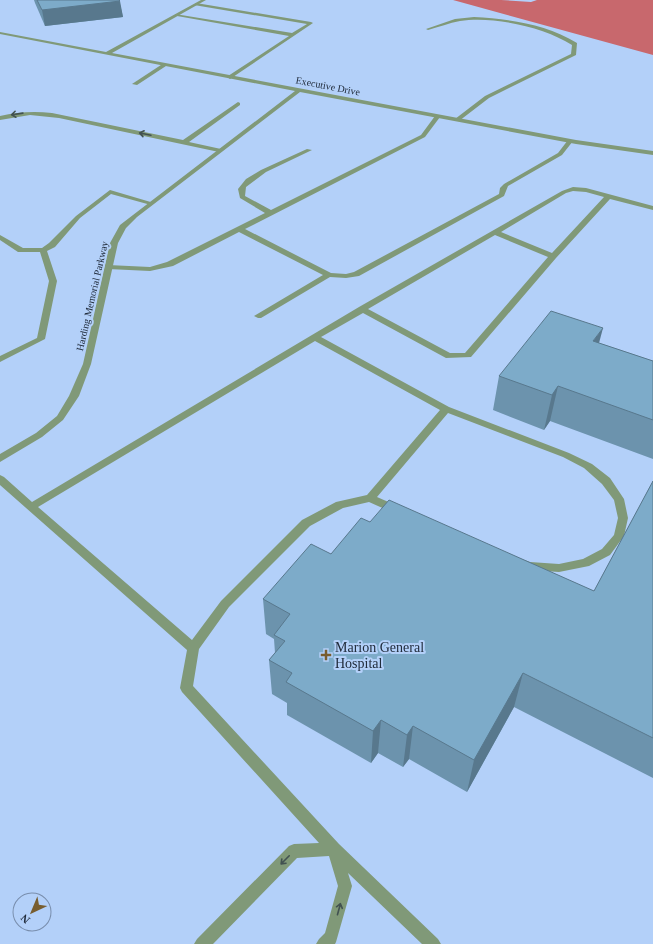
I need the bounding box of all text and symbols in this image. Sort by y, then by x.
street label: Executive Drive [295,74,362,98]
one-way arrow [11,110,24,118]
one-way arrow [139,130,152,138]
street label: Harding Memorial Parkway [74,240,110,352]
place label: Marion General Hospital [335,640,424,671]
marker: Marion General Hospital [320,649,332,661]
one-way arrow [280,855,290,865]
north arrow [12,892,52,932]
one-way arrow [336,902,343,915]
text: N [18,912,32,926]

